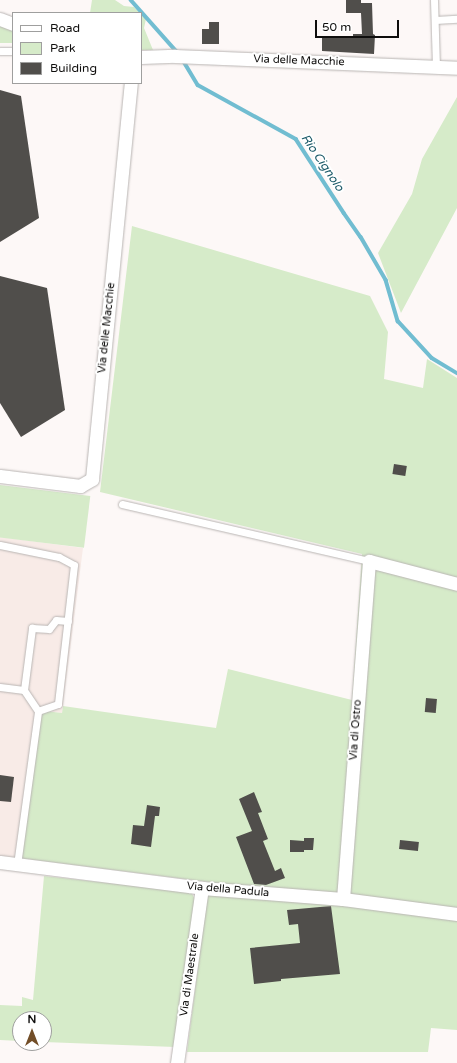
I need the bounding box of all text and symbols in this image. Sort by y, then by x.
legend [12,12,142,84]
scale bar [317,12,401,38]
text: 50 m [322,20,351,34]
text: Road [50,21,80,35]
text: Park [50,41,76,55]
street label: Via delle Macchie [253,53,345,69]
text: Building [50,61,97,75]
water label: Rio Cignolo [298,132,346,194]
street label: Via delle Macchie [96,282,118,374]
street label: Via di Ostro [347,699,365,761]
street label: Via della Padula [186,880,270,900]
street label: Via di Maestrale [178,933,202,1017]
north arrow [12,1011,52,1051]
text: N [28,1013,36,1026]

